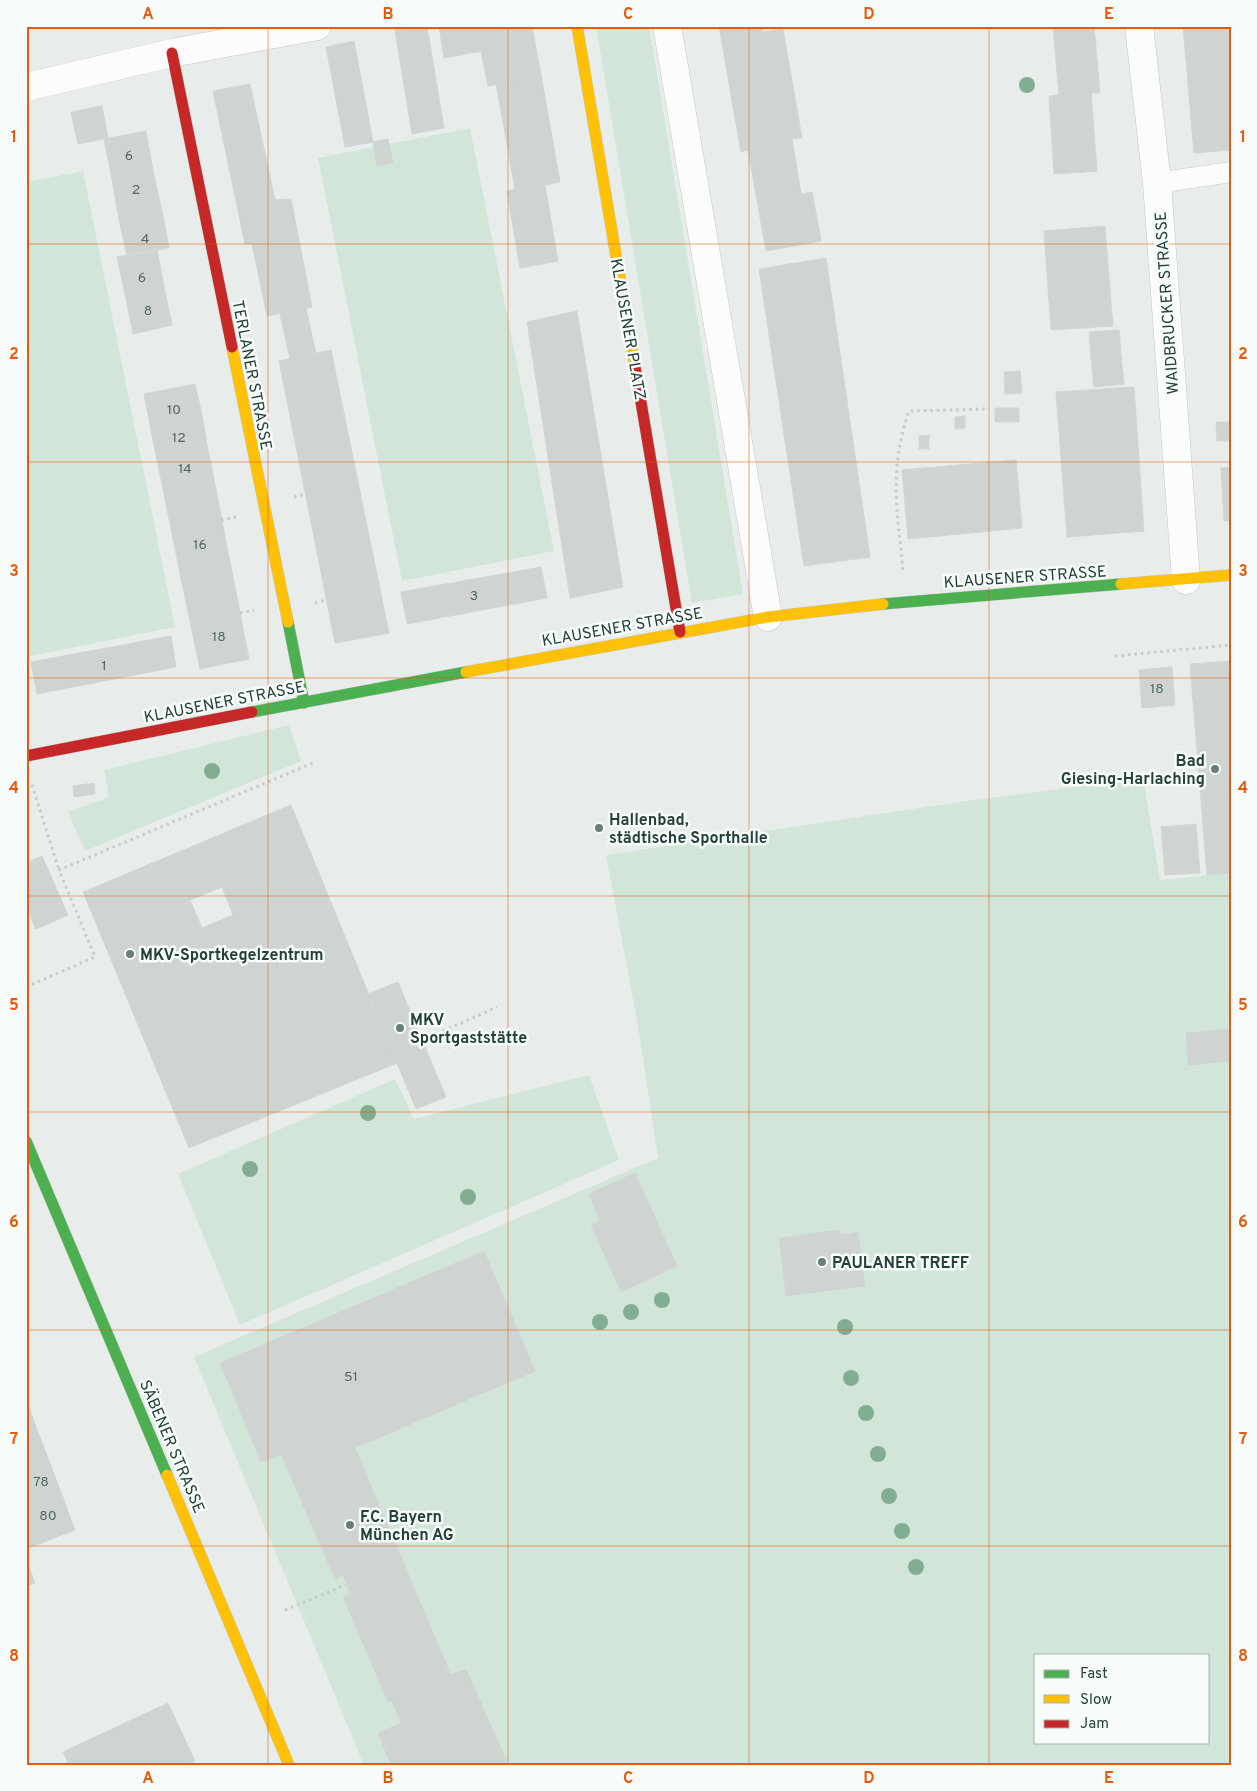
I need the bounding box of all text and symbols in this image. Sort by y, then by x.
text: A [142,5,154,25]
text: B [382,5,394,25]
text: C [623,5,633,25]
text: D [863,5,875,25]
text: E [1104,5,1114,25]
text: 1 [11,128,17,148]
text: 1 [1240,128,1246,148]
house number: 6 [125,148,133,165]
house number: 2 [132,182,140,199]
street label: WAIDBRUCKER STRASSE [1152,211,1184,395]
house number: 4 [141,231,149,248]
street label: KLAUSENER PLATZ [605,257,649,402]
house number: 6 [138,270,146,287]
street label: TERLANER STRASSE [227,299,275,452]
house number: 8 [144,303,152,320]
text: 2 [9,345,19,365]
text: 2 [1238,345,1248,365]
house number: 10 [167,402,181,419]
house number: 12 [172,430,186,447]
house number: 14 [178,461,192,478]
house number: 16 [193,537,207,554]
text: 3 [9,562,19,582]
street label: KLAUSENER STRASSE [943,562,1107,594]
text: 3 [1238,562,1248,582]
house number: 3 [470,588,478,605]
street label: KLAUSENER STRASSE [540,604,704,652]
house number: 18 [212,629,226,646]
house number: 1 [101,658,107,675]
street label: KLAUSENER STRASSE [142,678,306,728]
house number: 18 [1150,681,1164,698]
place label: Bad Giesing-Harlaching [1061,752,1205,790]
marker: Bad Giesing-Harlaching [1209,763,1221,775]
text: 4 [9,779,19,799]
text: 4 [1238,779,1248,799]
place label: Hallenbad, städtische Sporthalle [609,811,768,849]
marker: Hallenbad, städtische Sporthalle [593,822,605,834]
place label: MKV-Sportkegelzentrum [140,946,324,966]
marker: MKV-Sportkegelzentrum [124,948,136,960]
text: 5 [9,996,19,1016]
text: 5 [1238,996,1248,1016]
place label: MKV Sportgaststätte [410,1011,527,1049]
marker: MKV Sportgaststätte [394,1022,406,1034]
text: 6 [9,1213,19,1233]
text: 6 [1238,1213,1248,1233]
place label: PAULANER TREFF [832,1254,969,1274]
marker: PAULANER TREFF [816,1256,828,1268]
house number: 51 [344,1369,358,1386]
street label: SÄBENER STRASSE [134,1377,209,1516]
text: 7 [10,1430,18,1450]
text: 7 [1239,1430,1247,1450]
house number: 78 [33,1474,49,1491]
house number: 80 [39,1508,57,1525]
place label: F.C. Bayern München AG [360,1508,454,1546]
marker: F.C. Bayern München AG [344,1519,356,1531]
text: 8 [9,1647,19,1667]
text: 8 [1238,1647,1248,1667]
legend [1034,1654,1210,1744]
text: Fast [1080,1665,1108,1684]
text: Slow [1080,1691,1112,1710]
text: Jam [1080,1715,1109,1734]
text: A [142,1769,154,1789]
text: B [382,1769,394,1789]
text: C [623,1769,633,1789]
text: D [863,1769,875,1789]
text: E [1104,1769,1114,1789]

